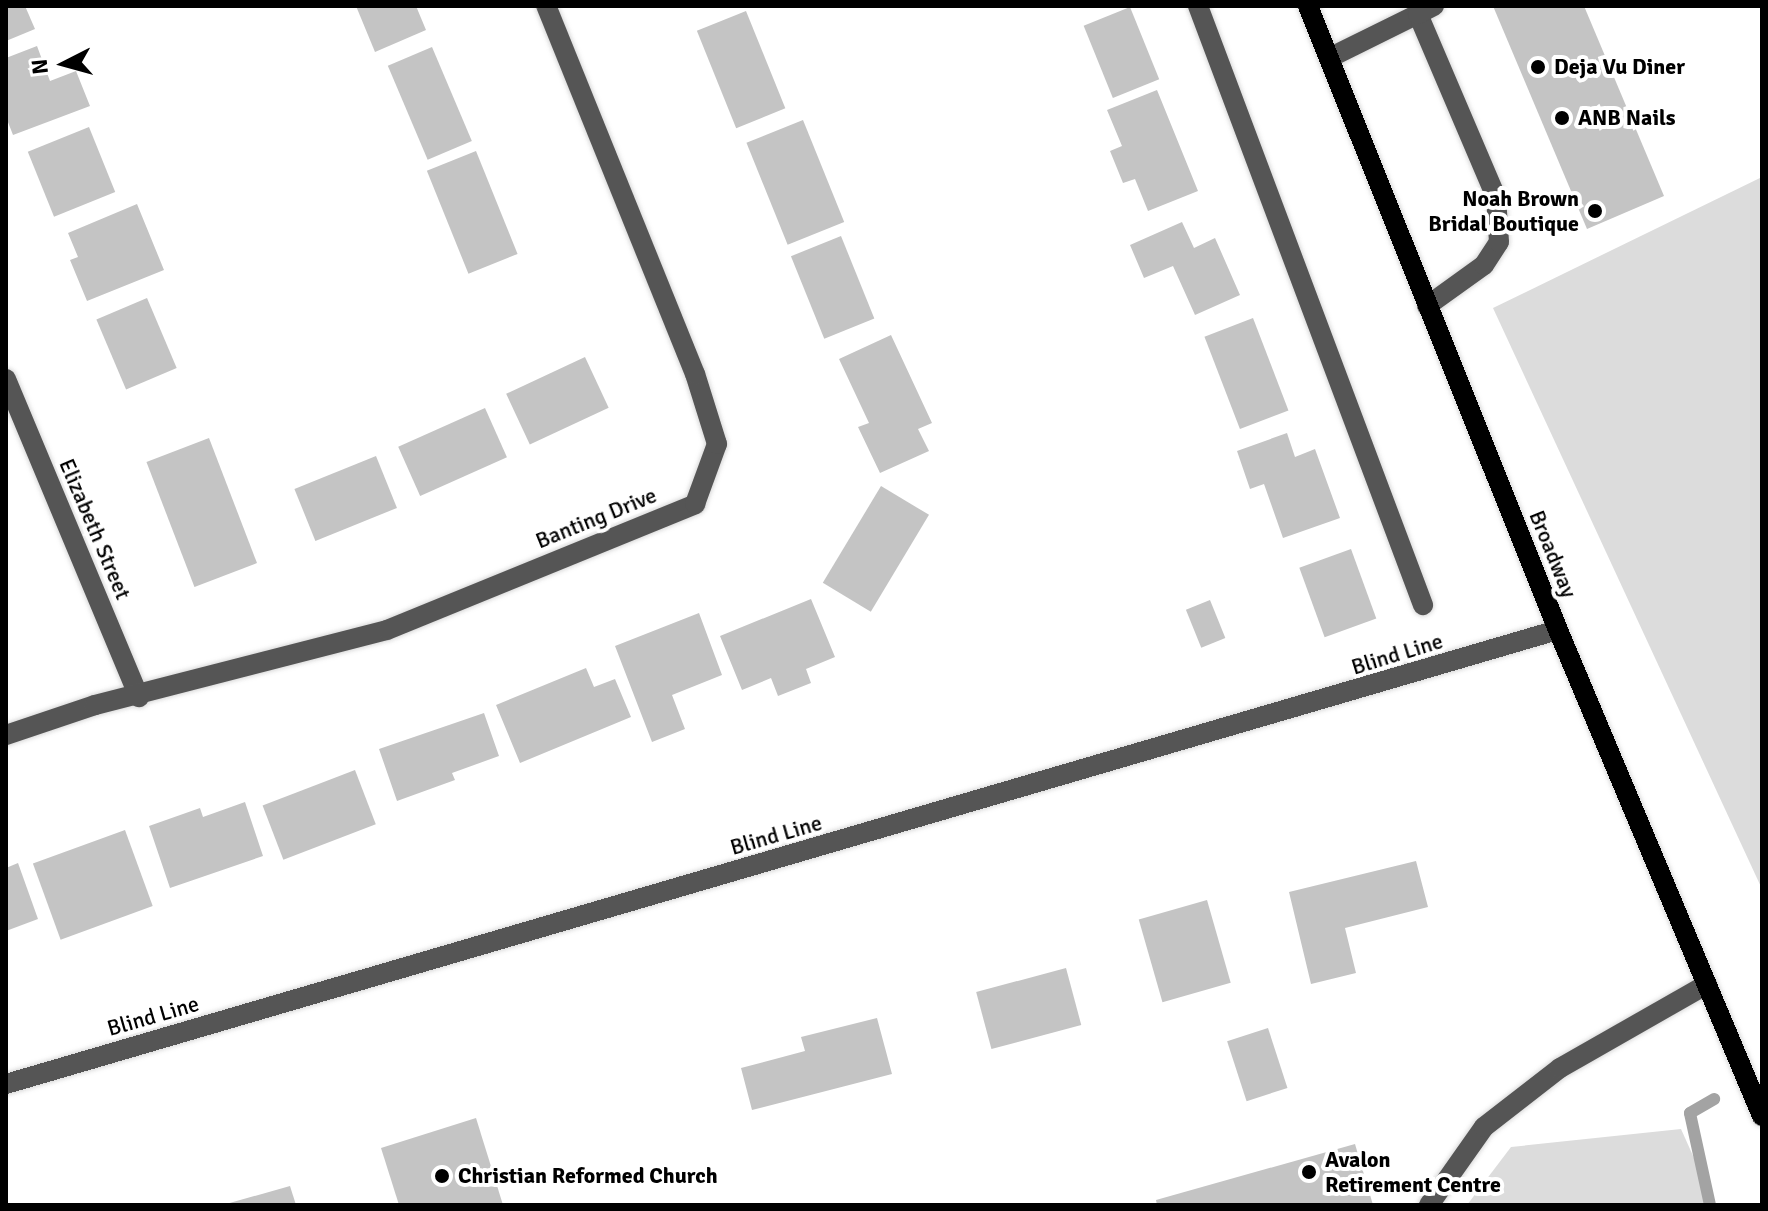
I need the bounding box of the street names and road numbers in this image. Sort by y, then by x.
street label: Elizabeth Street [54,455,136,603]
street label: Banting Drive [532,482,660,554]
street label: Broadway [1524,507,1582,601]
street label: Blind Line [1348,628,1446,680]
street label: Blind Line [727,809,825,861]
street label: Blind Line [104,990,202,1042]

